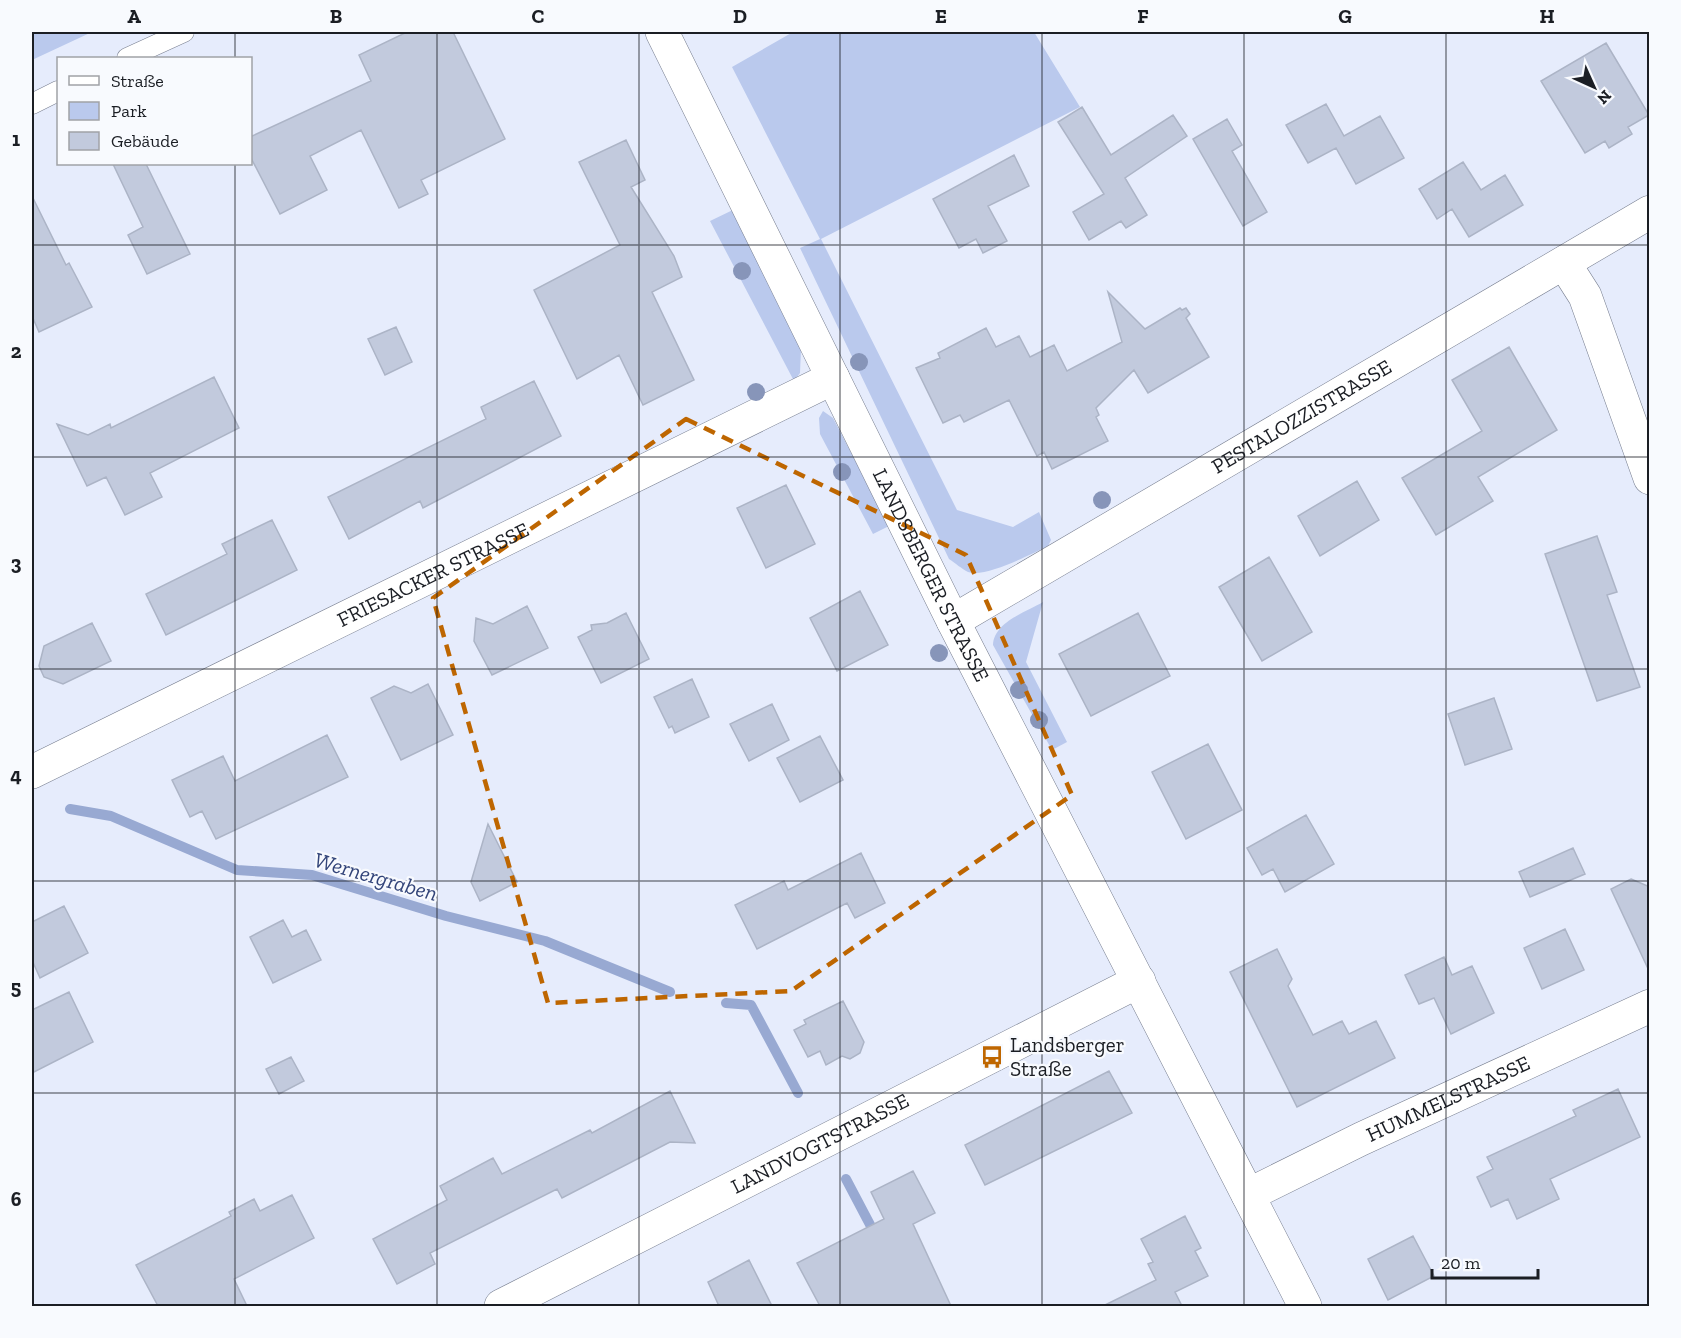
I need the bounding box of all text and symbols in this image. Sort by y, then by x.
text: A [127,4,141,28]
text: B [330,4,342,28]
text: C [532,4,545,28]
text: D [733,4,747,28]
text: E [935,4,947,28]
text: F [1137,4,1149,28]
text: G [1338,4,1352,28]
text: H [1539,4,1555,28]
legend [57,57,252,165]
north arrow [1564,57,1624,117]
text: Straße [111,70,164,92]
text: N [1593,86,1615,108]
text: Park [111,100,147,122]
text: 1 [12,127,20,151]
text: Gebäude [111,130,179,152]
text: 2 [11,339,22,363]
street label: PESTALOZZISTRASSE [1207,354,1396,479]
street label: LANDSBERGER STRASSE [868,464,995,686]
street label: FRIESACKER STRASSE [333,517,533,632]
text: 3 [11,551,22,575]
text: 4 [10,763,22,787]
water label: Wernergraben [311,846,441,907]
text: 5 [11,975,21,999]
place label: Landsberger Straße [1010,1032,1124,1081]
bus stop icon: Landsberger Straße [979,1044,1005,1070]
street label: HUMMELSTRASSE [1362,1050,1534,1147]
street label: LANDVOGTSTRASSE [727,1087,913,1199]
text: 6 [11,1187,22,1211]
scale bar [1432,1242,1538,1280]
text: 20 m [1441,1252,1481,1274]

